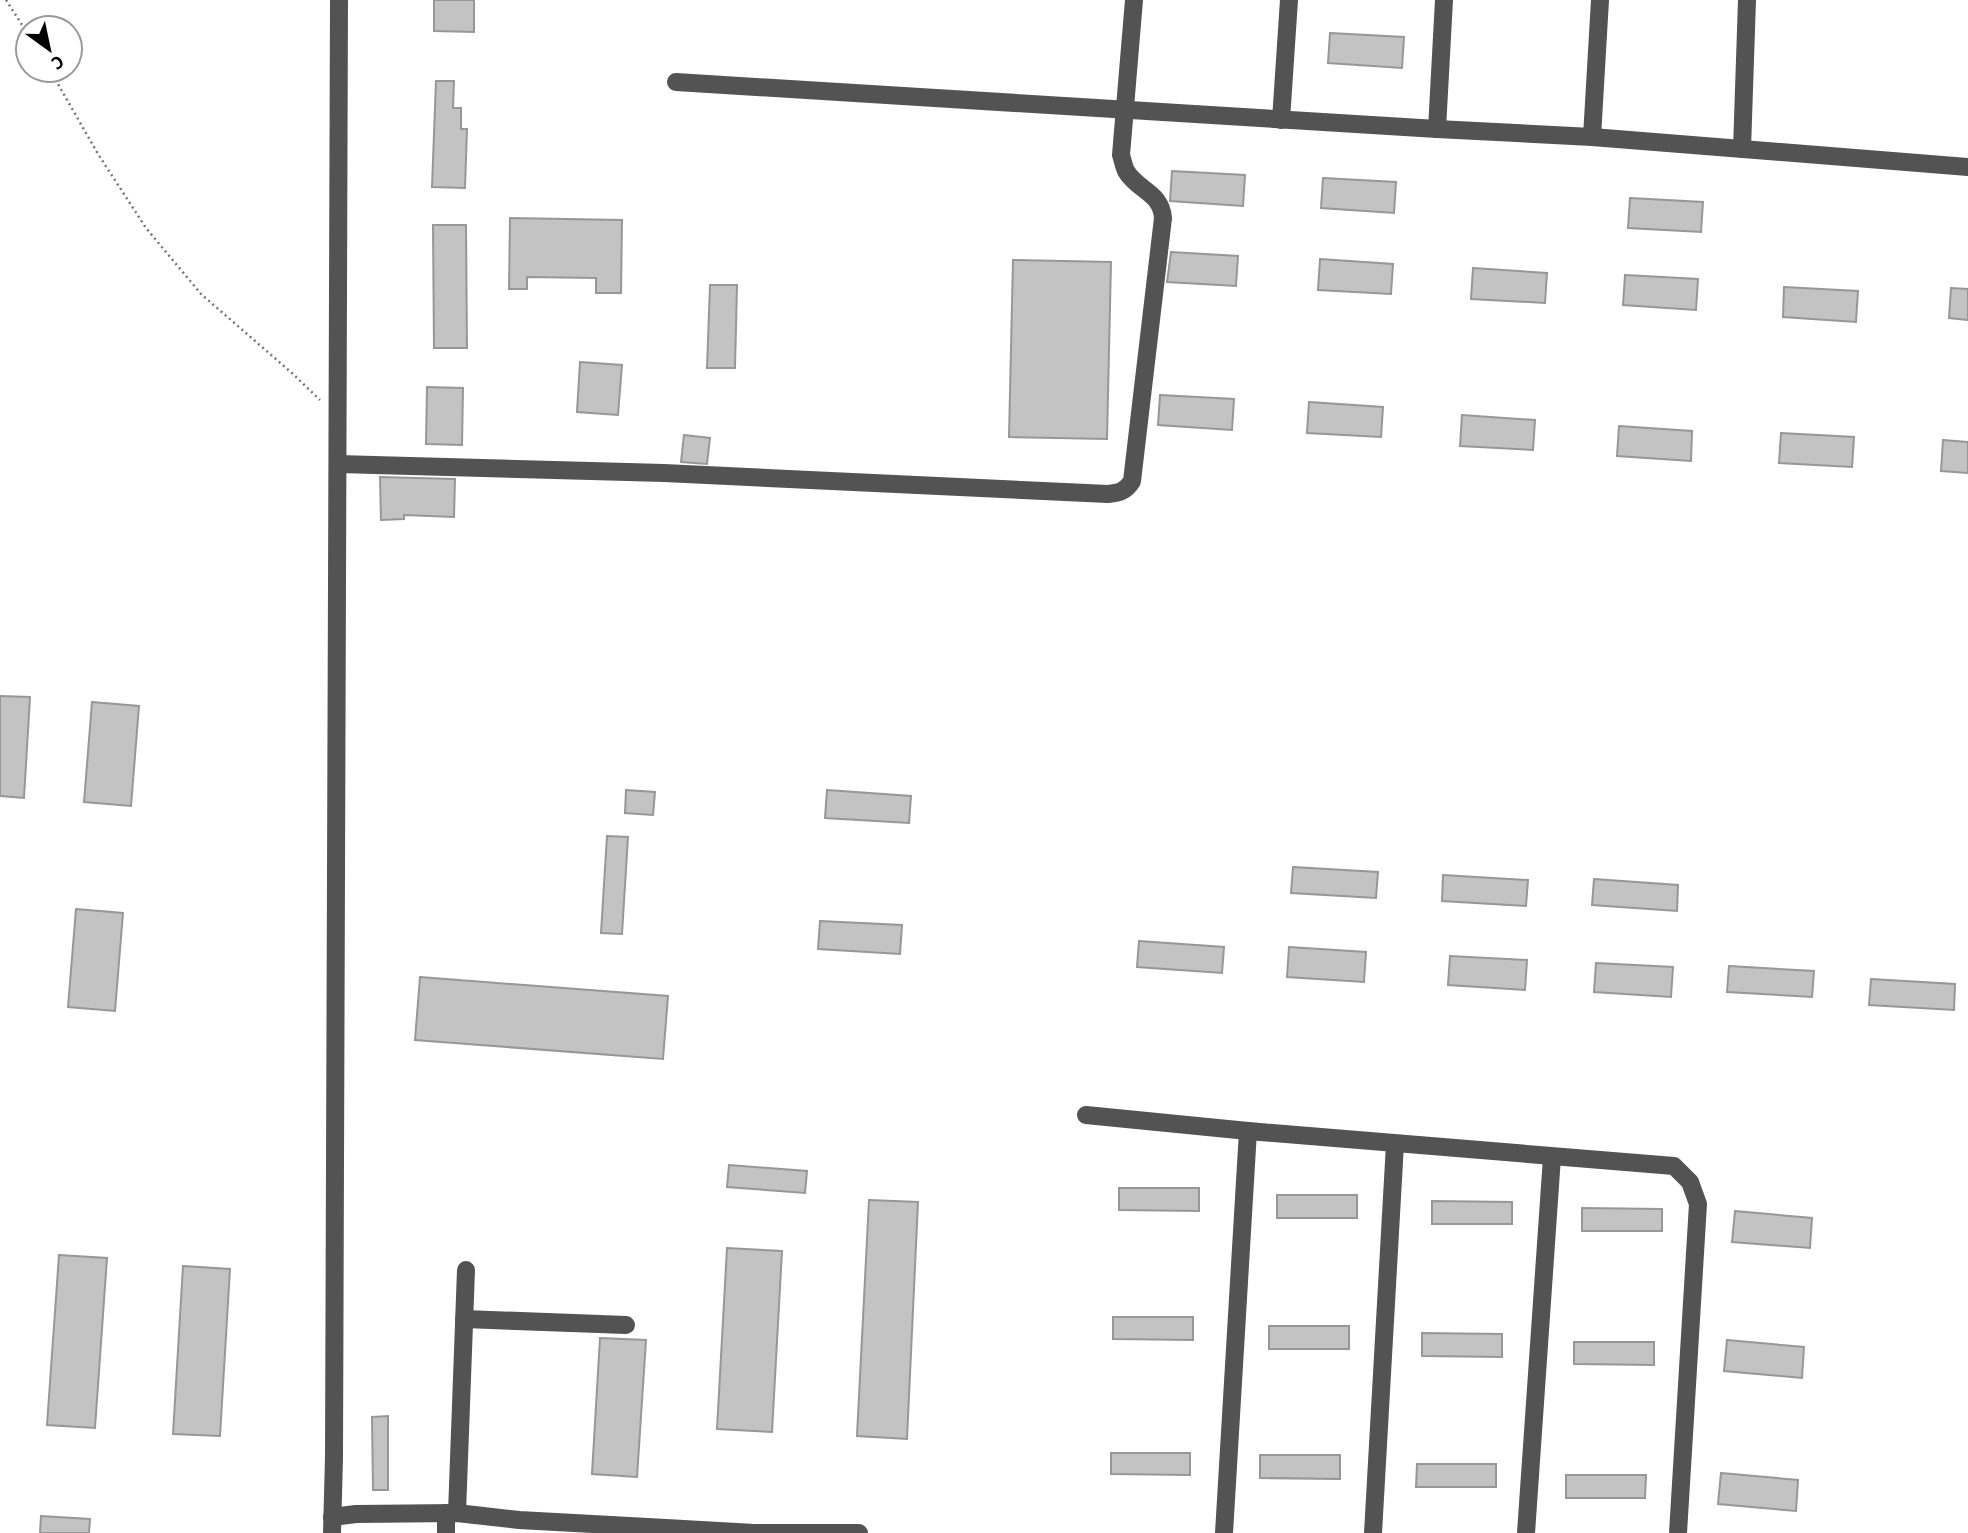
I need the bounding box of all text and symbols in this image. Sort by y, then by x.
north arrow [14,14,84,84]
text: С [48,51,67,73]

